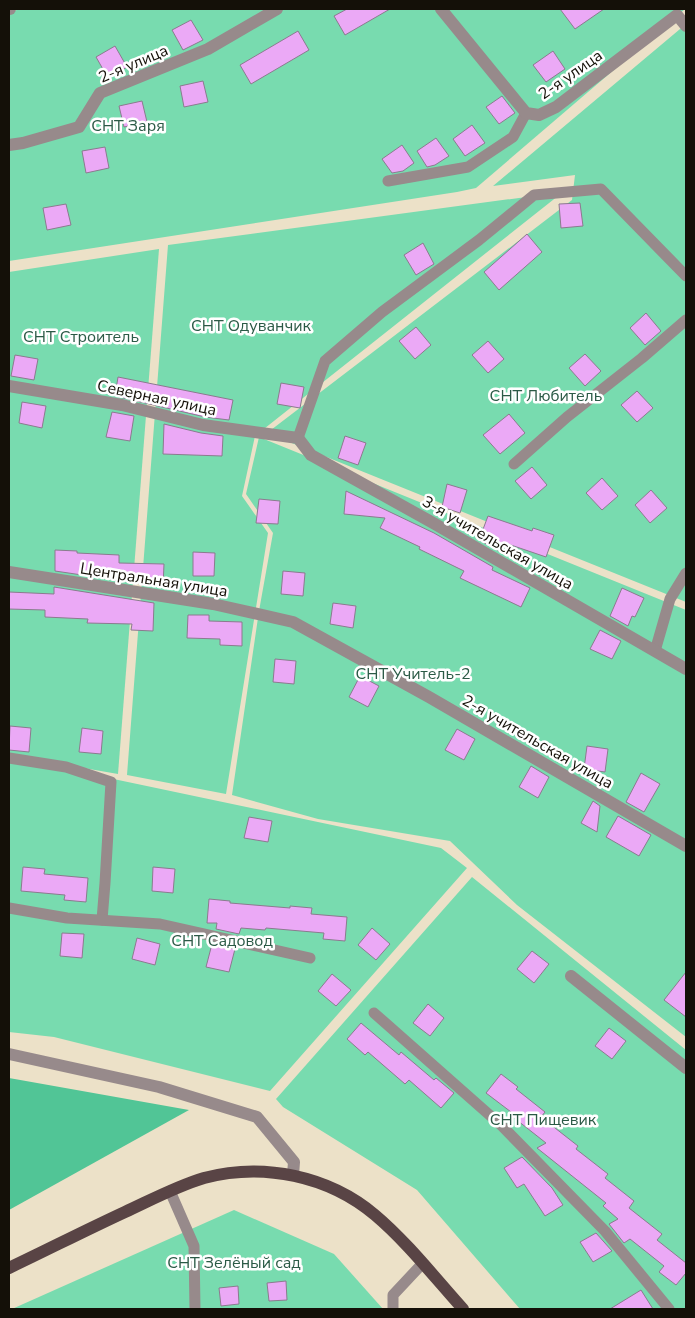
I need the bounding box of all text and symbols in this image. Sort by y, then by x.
street label: 2-я улица [95,39,172,88]
street label: 2-я улица [534,45,607,105]
park label: СНТ Заря [91,115,165,137]
park label: СНТ Одуванчик [191,315,312,337]
park label: СНТ Строитель [23,326,139,348]
street label: Северная улица [95,375,219,421]
park label: СНТ Любитель [490,385,602,407]
street label: 3-я учительская улица [418,491,577,595]
street label: Центральная улица [78,557,229,603]
park label: СНТ Учитель-2 [355,663,471,685]
street label: 2-я учительская улица [458,690,617,794]
park label: СНТ Садовод [171,930,273,952]
park label: СНТ Пищевик [490,1109,597,1131]
park label: СНТ Зелёный сад [167,1252,301,1274]

